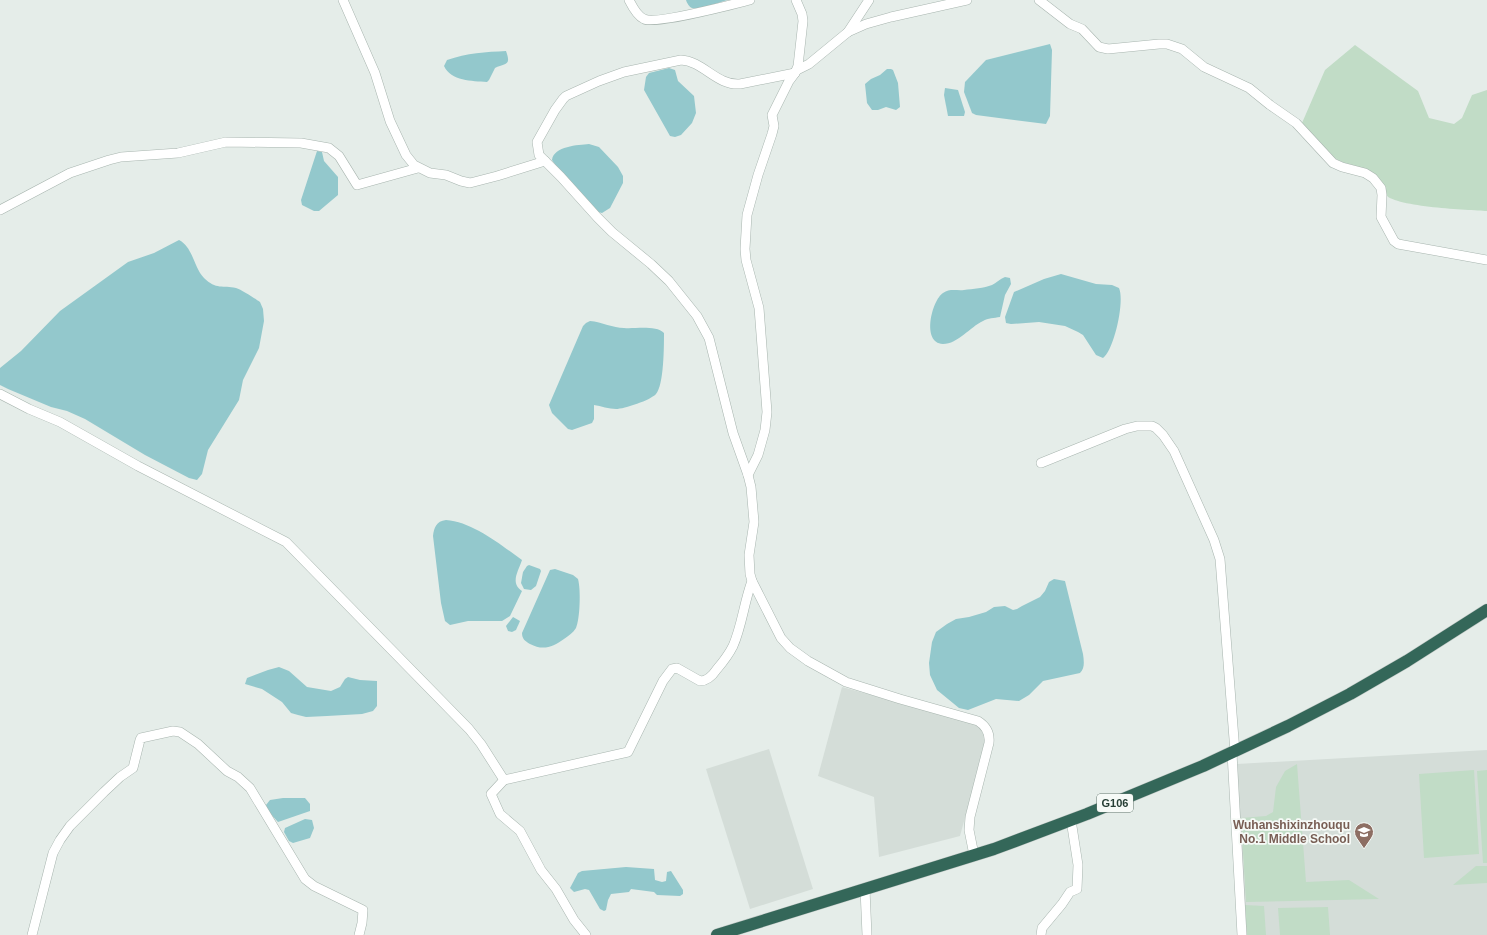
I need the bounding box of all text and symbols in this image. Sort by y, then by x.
road number: G106 [1097,794,1133,812]
place label: Wuhanshixinzhouqu No.1 Middle School [1233,818,1350,846]
school or university icon: Wuhanshixinzhouqu No.1 Middle School [1353,821,1375,849]

